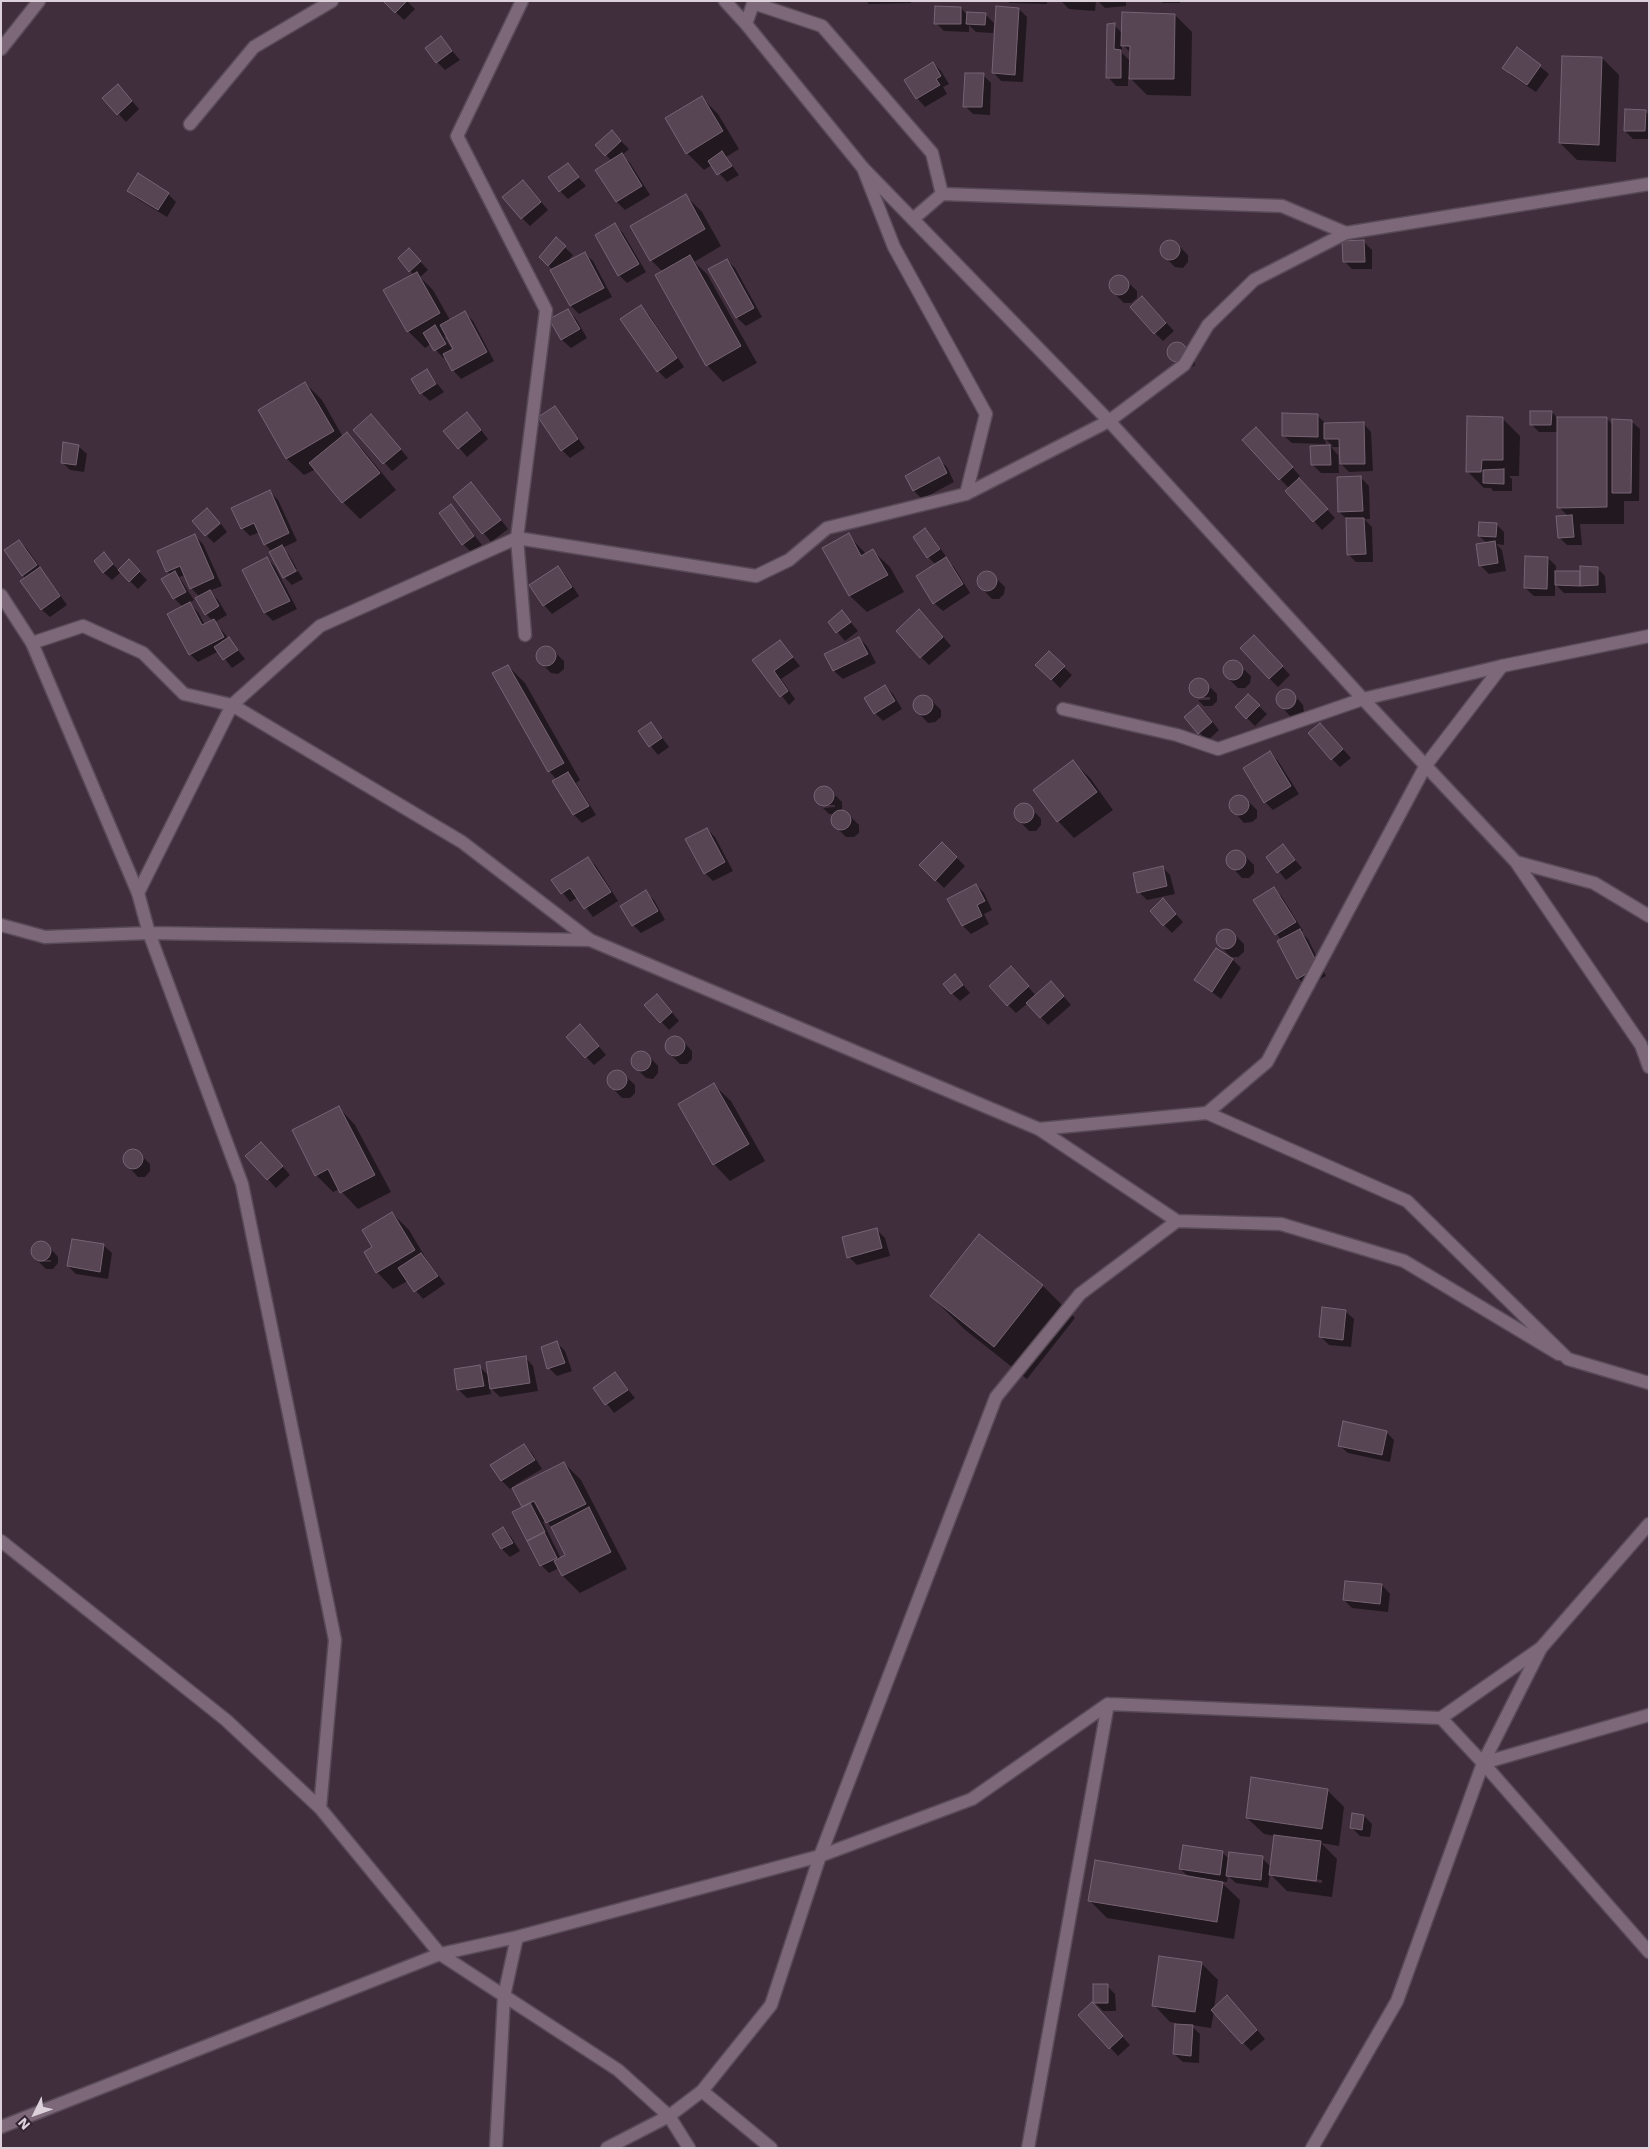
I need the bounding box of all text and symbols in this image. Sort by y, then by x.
north arrow [10,2089,60,2139]
text: N [14,2115,33,2133]

